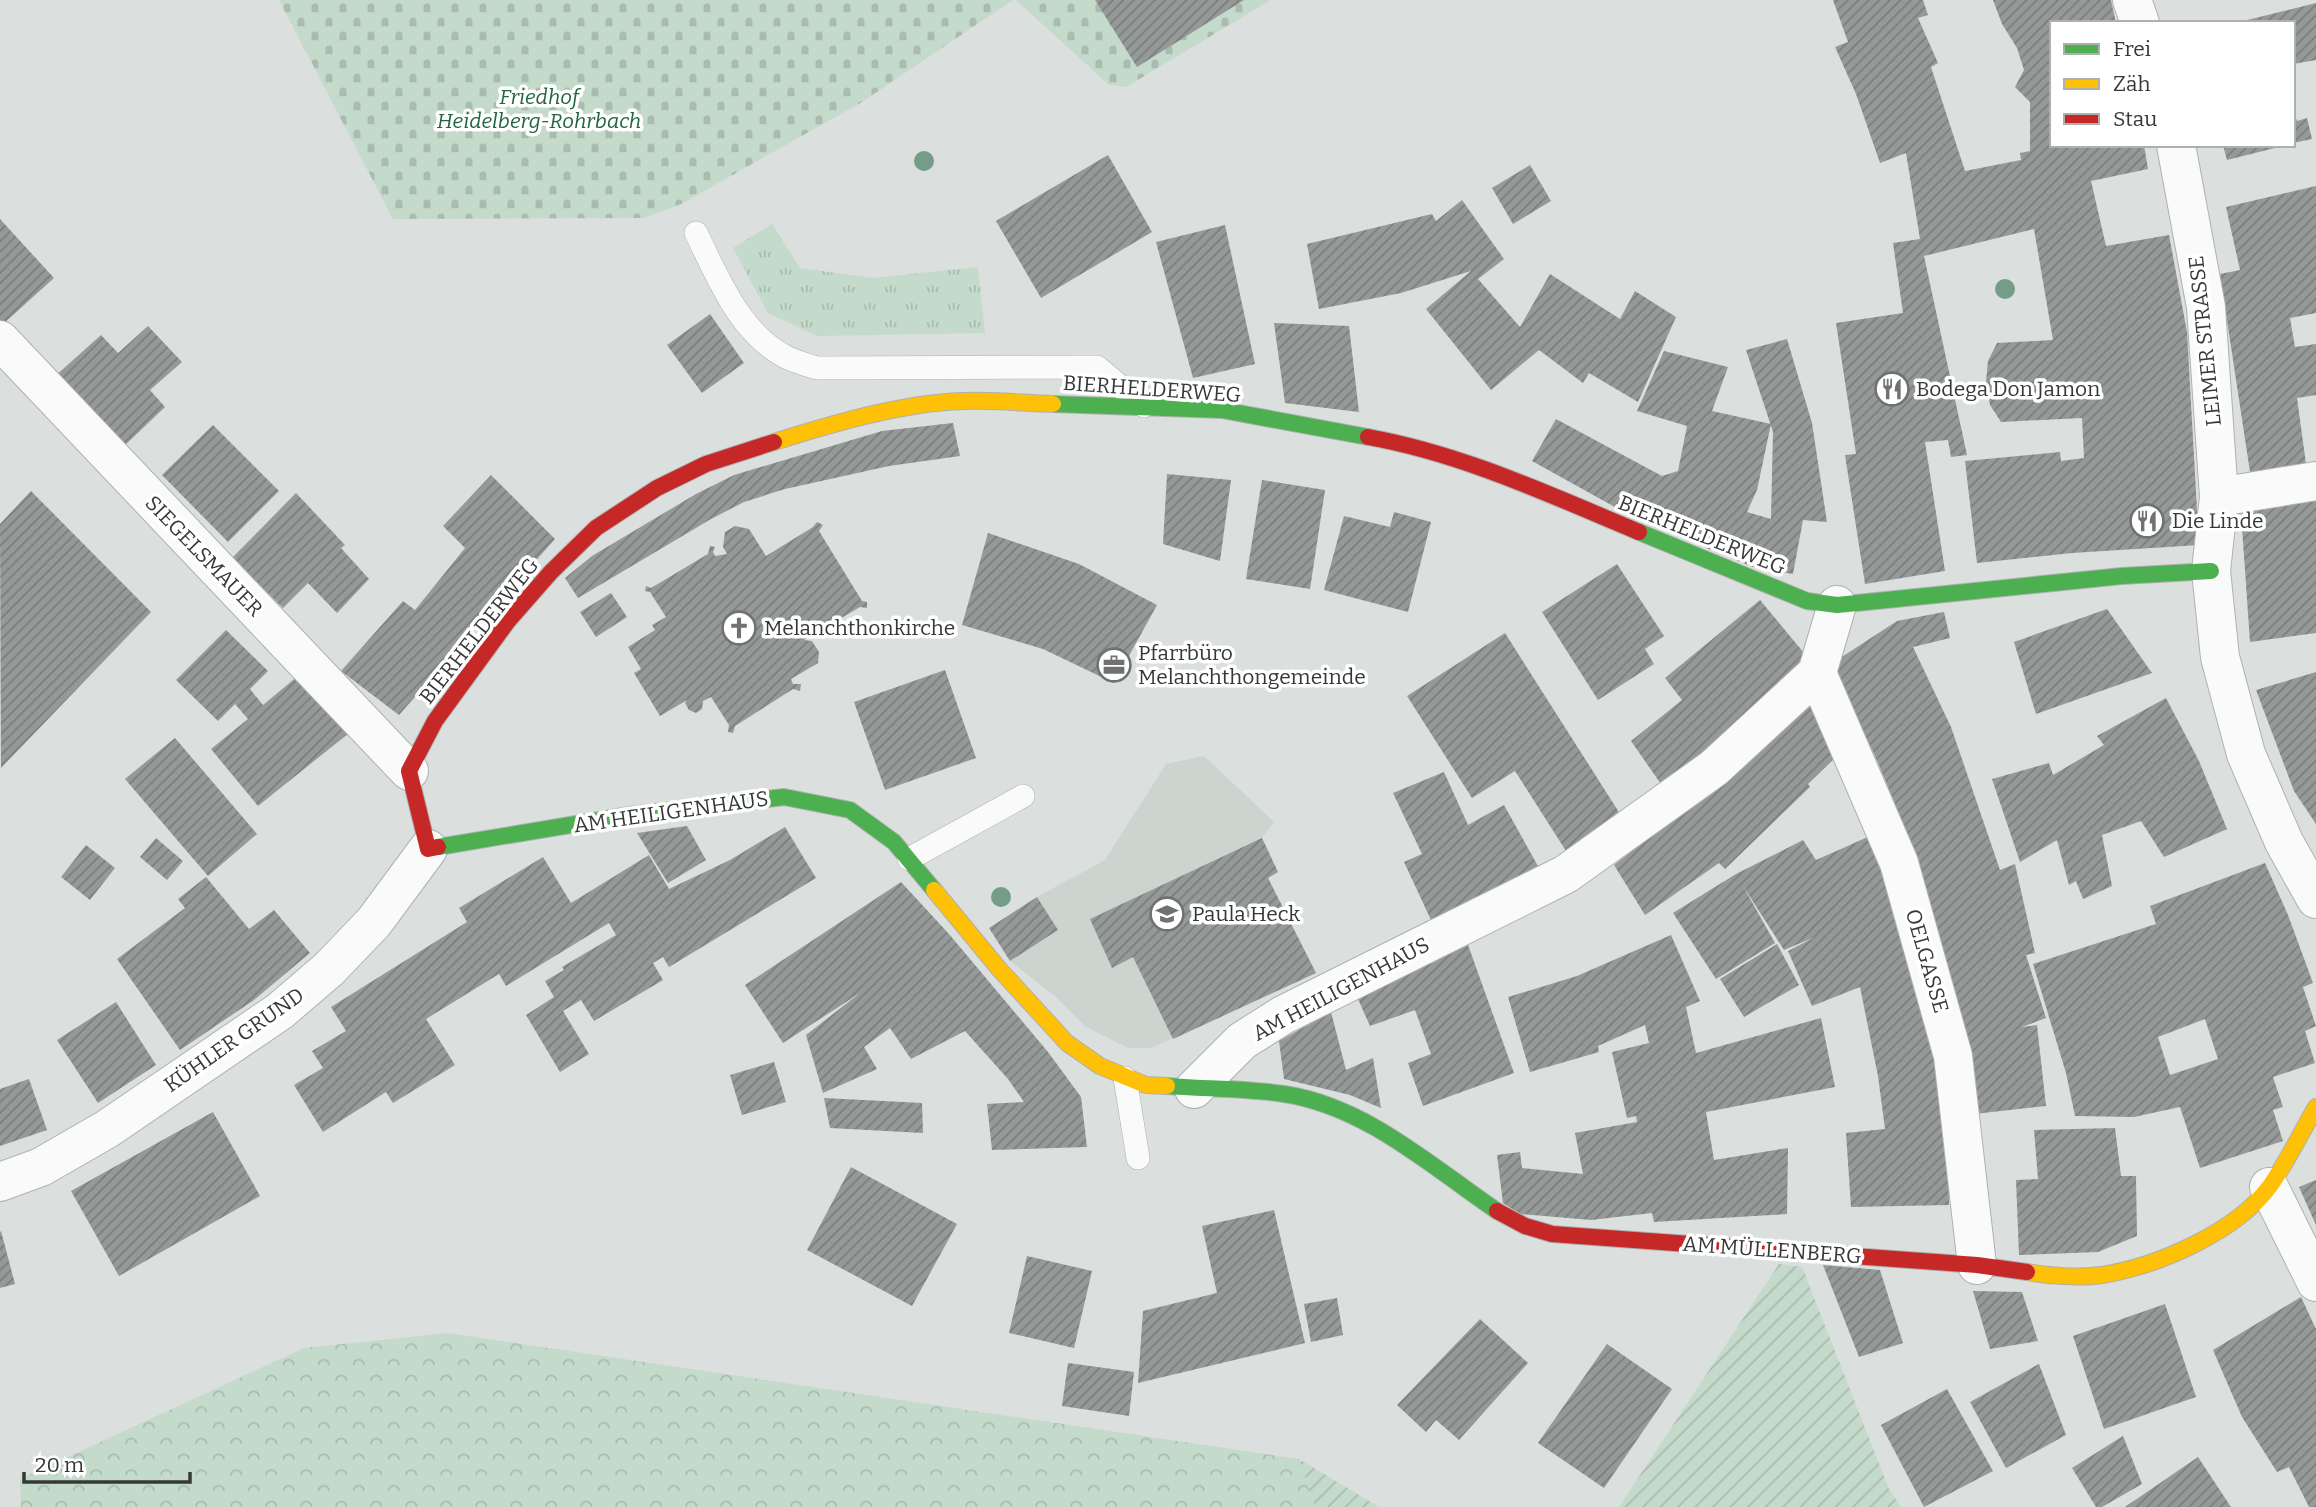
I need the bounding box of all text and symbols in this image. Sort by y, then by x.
legend [2050,21,2295,147]
text: Frei [2113,36,2151,62]
text: Zäh [2113,71,2151,97]
park label: Friedhof Heidelberg-Rohrbach [437,84,641,134]
text: Stau [2113,106,2157,132]
street label: LEIMER STRASSE [2183,254,2227,428]
street label: BIERHELDERWEG [1062,370,1242,408]
restaurant icon: Bodega Don Jamon [1873,370,1911,408]
place label: Bodega Don Jamon [1916,376,2100,402]
street label: SIEGELSMAUER [140,490,268,622]
street label: BIERHELDERWEG [1614,490,1790,580]
restaurant icon: Die Linde [2128,502,2166,540]
place label: Die Linde [2172,508,2263,534]
street label: BIERHELDERWEG [414,553,544,709]
church icon: Melanchthonkirche [720,609,758,647]
place label: Melanchthonkirche [764,615,955,641]
place label: Pfarrbüro Melanchthongemeinde [1138,640,1366,690]
office icon: Pfarrbüro Melanchthongemeinde [1095,646,1133,684]
street label: AM HEILIGENHAUS [572,785,770,839]
school or university icon: Paula Heck [1148,895,1186,933]
place label: Paula Heck [1192,901,1300,927]
street label: OELGASSE [1900,906,1954,1016]
street label: AM HEILIGENHAUS [1248,931,1434,1047]
street label: KÜHLER GRUND [159,982,309,1098]
street label: AM MÜLLENBERG [1682,1231,1862,1269]
scale bar [24,1440,191,1484]
text: 20 m [35,1452,84,1478]

